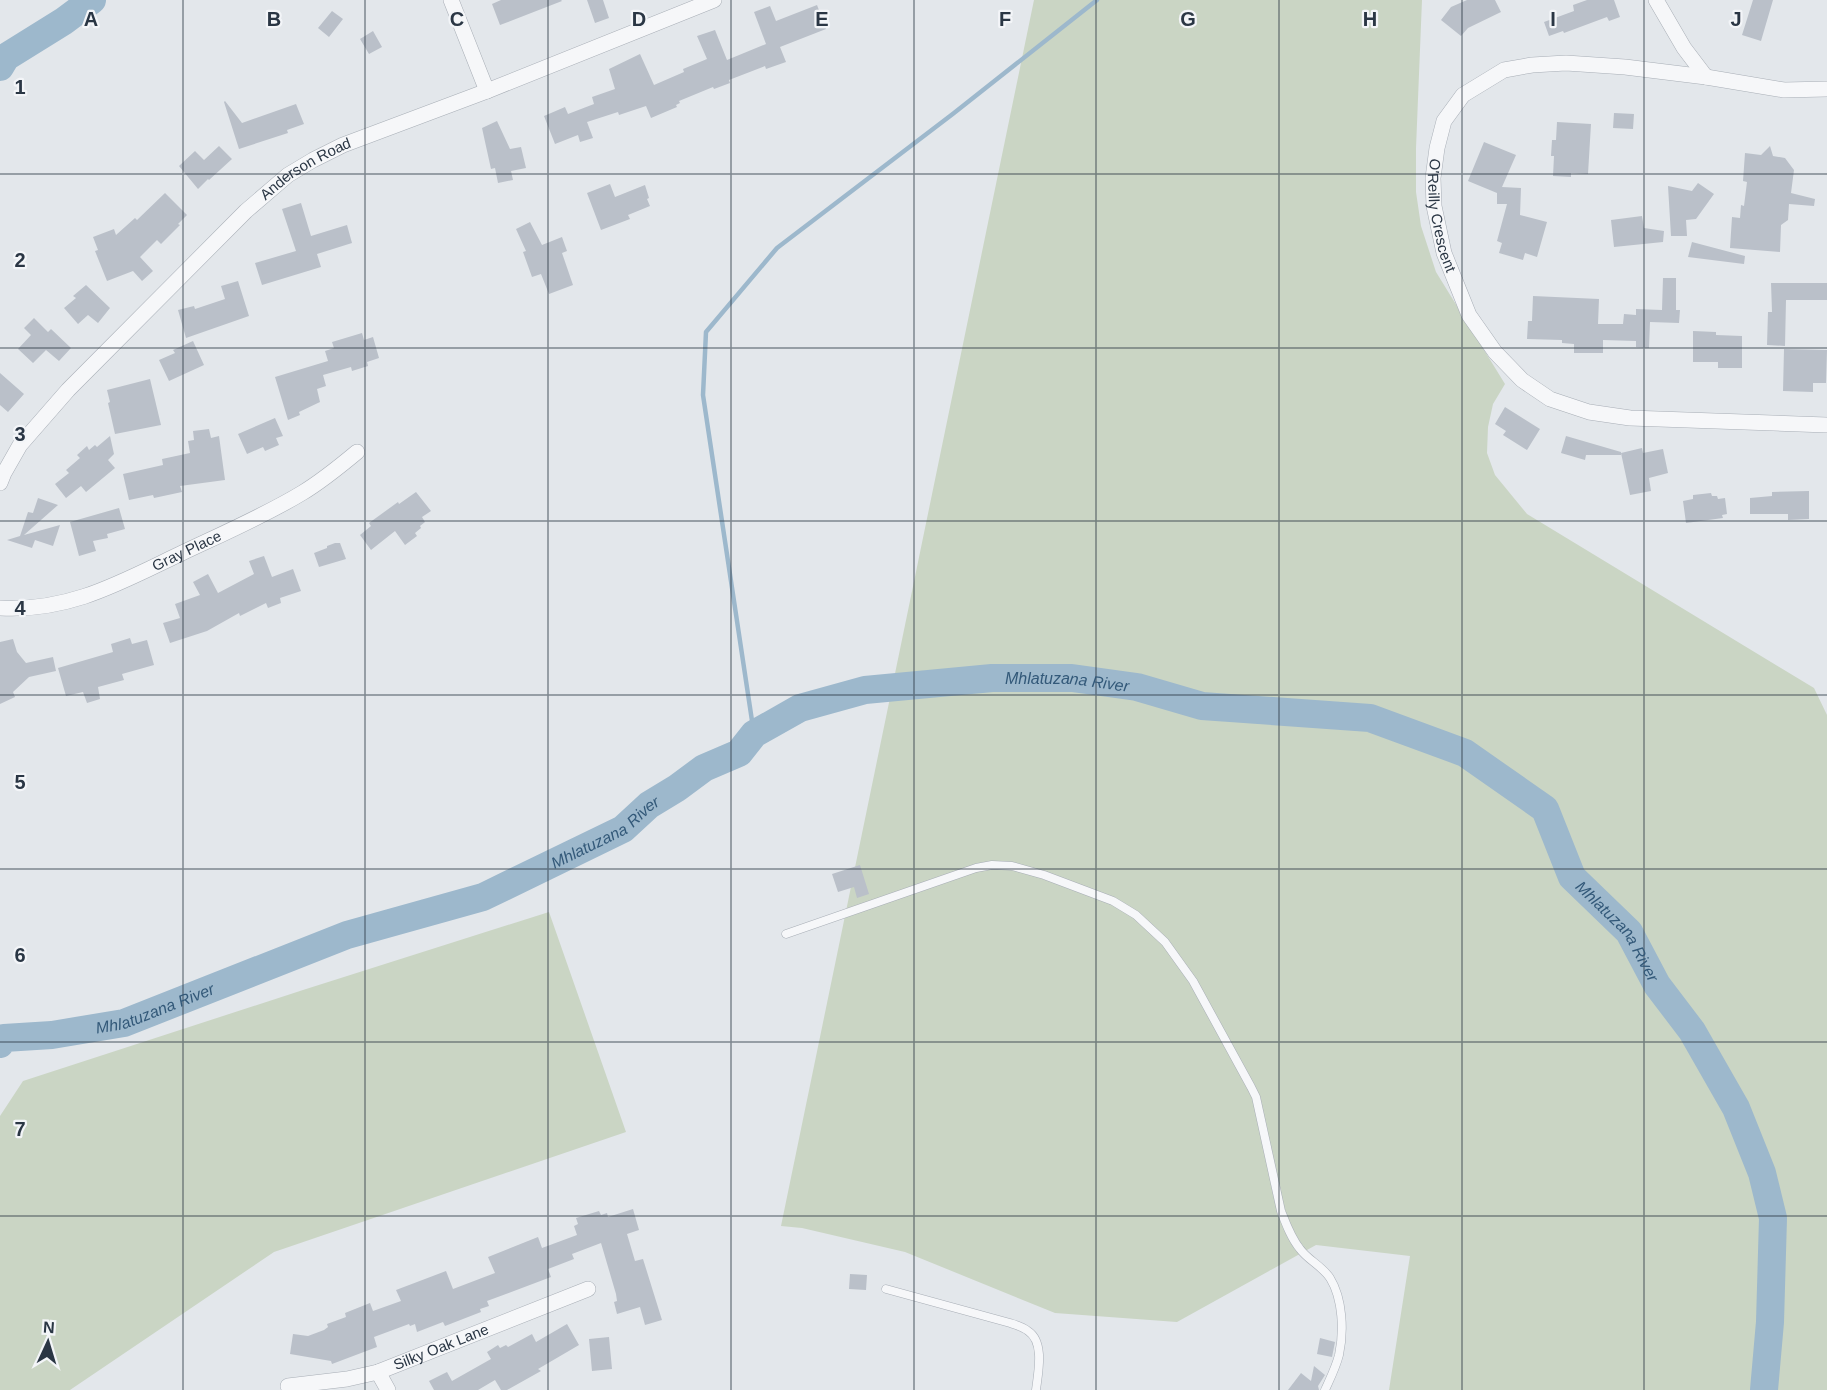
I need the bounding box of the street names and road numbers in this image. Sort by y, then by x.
street label: Anderson Road [256,134,353,203]
street label: O'Reilly Crescent [1425,158,1460,275]
street label: Gray Place [149,527,224,574]
street label: Silky Oak Lane [391,1320,491,1373]

